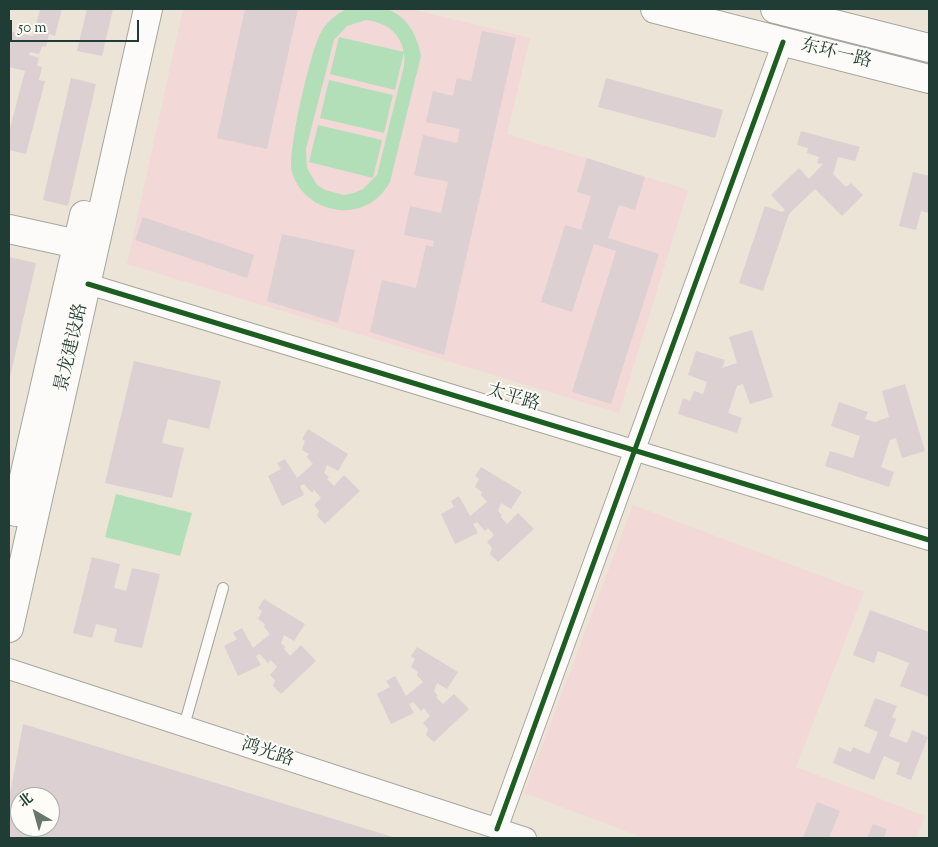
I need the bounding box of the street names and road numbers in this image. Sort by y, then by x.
street label: 东环一路 [798,36,874,74]
street label: 景龙建设路 [52,302,94,394]
street label: 太平路 [484,381,542,417]
street label: 鸿光路 [238,735,296,773]

